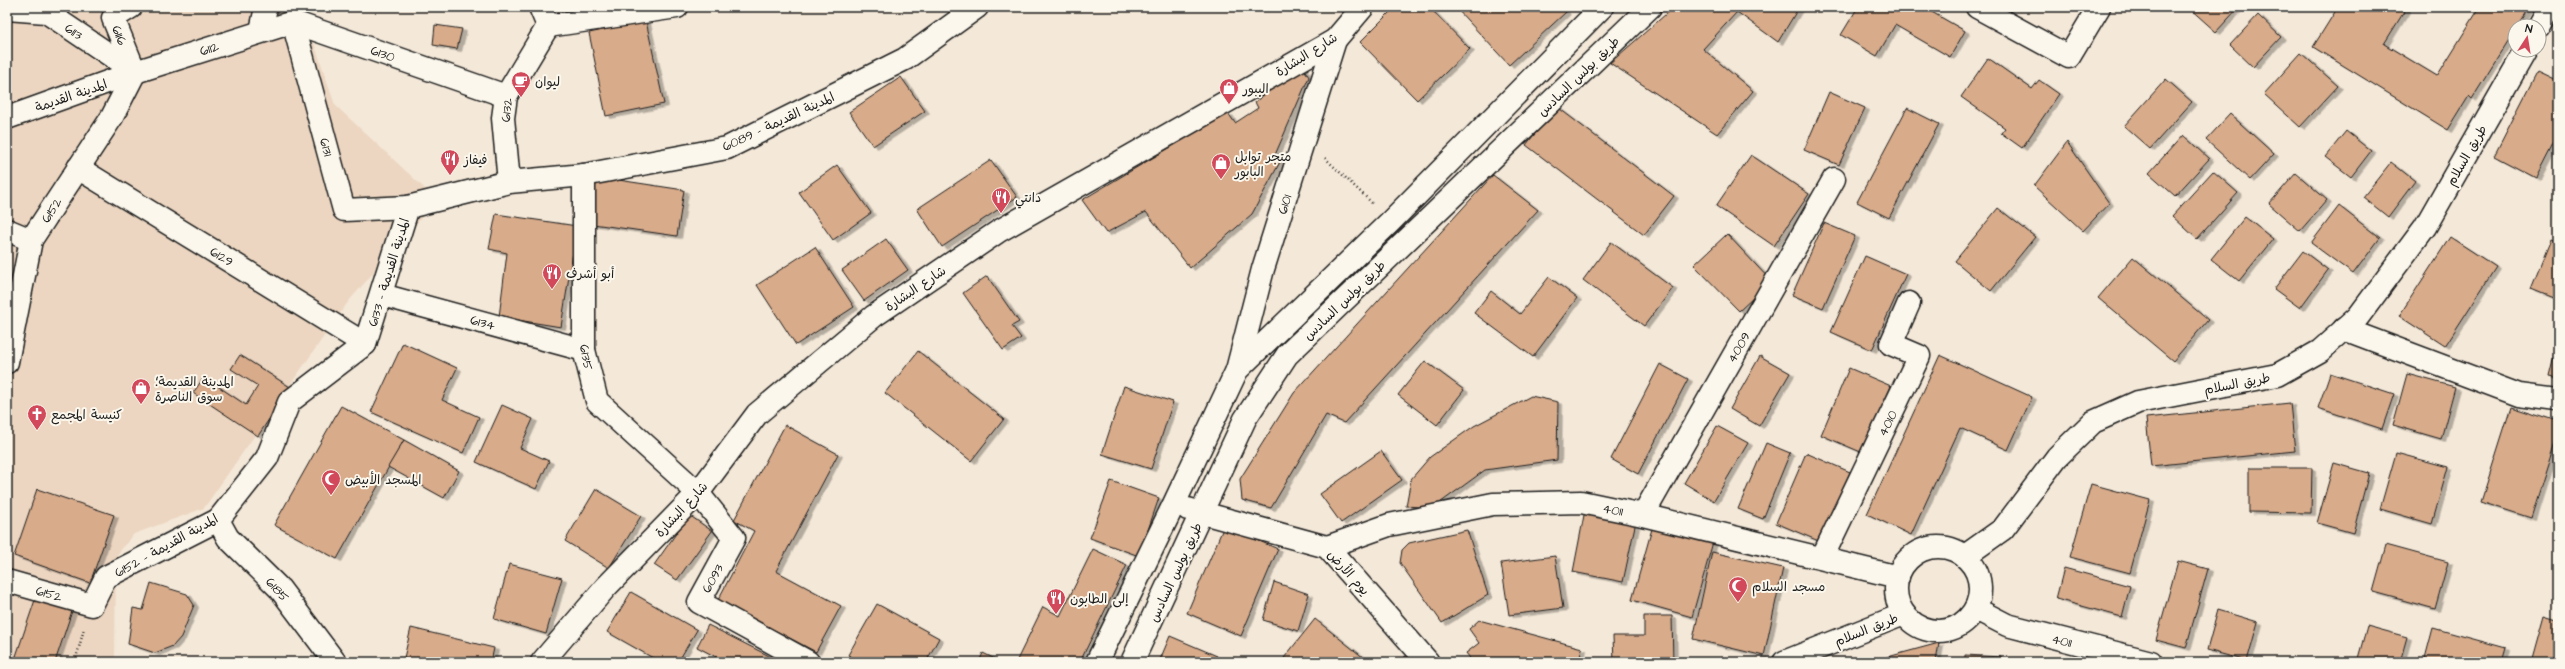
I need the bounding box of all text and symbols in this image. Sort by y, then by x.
north arrow [2507,18,2547,58]
street label: 6113 [61,19,86,45]
text: N [2524,21,2534,37]
street label: 6116 [107,23,131,48]
street label: شارع البشارة [1272,29,1341,81]
street label: طريق بولس السادس [1534,33,1624,121]
street label: 6112 [198,37,222,60]
street label: 6130 [368,41,397,66]
cafe icon: ليوان [510,70,532,98]
place label: ليوان [535,73,560,91]
street label: المدينة القديمة [33,75,110,117]
shop icon: الببور [1218,77,1240,105]
place label: الببور [1242,80,1269,98]
street label: المدينة القديمة - 6089 [719,88,837,156]
street label: 6132 [497,97,517,123]
street label: طريق السلام [2442,122,2492,190]
street label: 6131 [315,136,337,159]
restaurant icon: فيفاز [439,148,461,176]
place label: متجر توابل البابور [1234,148,1291,181]
place label: فيفاز [463,151,487,169]
shop icon: متجر توابل البابور [1210,152,1232,180]
restaurant icon: دانتي [990,186,1012,214]
place label: دانتي [1015,189,1041,209]
street label: 6101 [1273,192,1297,216]
street label: 6152 [37,194,67,227]
street label: المدينة القديمة - 6133 [364,216,414,329]
street label: 6129 [206,243,237,271]
street label: طريق بولس السادس [1300,257,1390,345]
restaurant icon: أبو أشرف [541,262,563,290]
street label: شارع البشارة [882,262,950,316]
place label: أبو أشرف [566,265,615,283]
street label: 6134 [468,311,497,335]
street label: 4009 [1723,329,1755,366]
street label: 6135 [575,343,597,371]
street label: طريق السلام [2202,369,2272,400]
place label: المدينة القديمة؛ سوق الناصرة [155,373,234,406]
shop icon: المدينة القديمة؛ سوق الناصرة [130,377,152,405]
church icon: كنيسة المجمع [26,403,48,431]
place label: كنيسة المجمع [51,406,122,425]
street label: 4010 [1874,407,1902,439]
mosque icon: المسجد الأبيض [320,468,342,496]
place label: المسجد الأبيض [345,471,422,489]
street label: شارع البشارة [651,478,712,541]
street label: 4011 [1601,499,1625,521]
street label: المدينة القديمة - 6152 [111,510,222,582]
street label: طريق بولس السادس [1145,520,1207,625]
street label: يوم الأرض [1322,546,1374,600]
street label: 6093 [698,561,728,596]
street label: 6185 [261,573,293,606]
mosque icon: مسجد السلام [1727,575,1749,603]
place label: مسجد السلام [1752,578,1825,597]
street label: 6152 [34,582,64,606]
restaurant icon: إلى الطابون [1045,587,1067,615]
place label: إلى الطابون [1070,590,1128,608]
street label: طريق السلام [1832,609,1901,652]
street label: 4011 [2050,630,2074,652]

